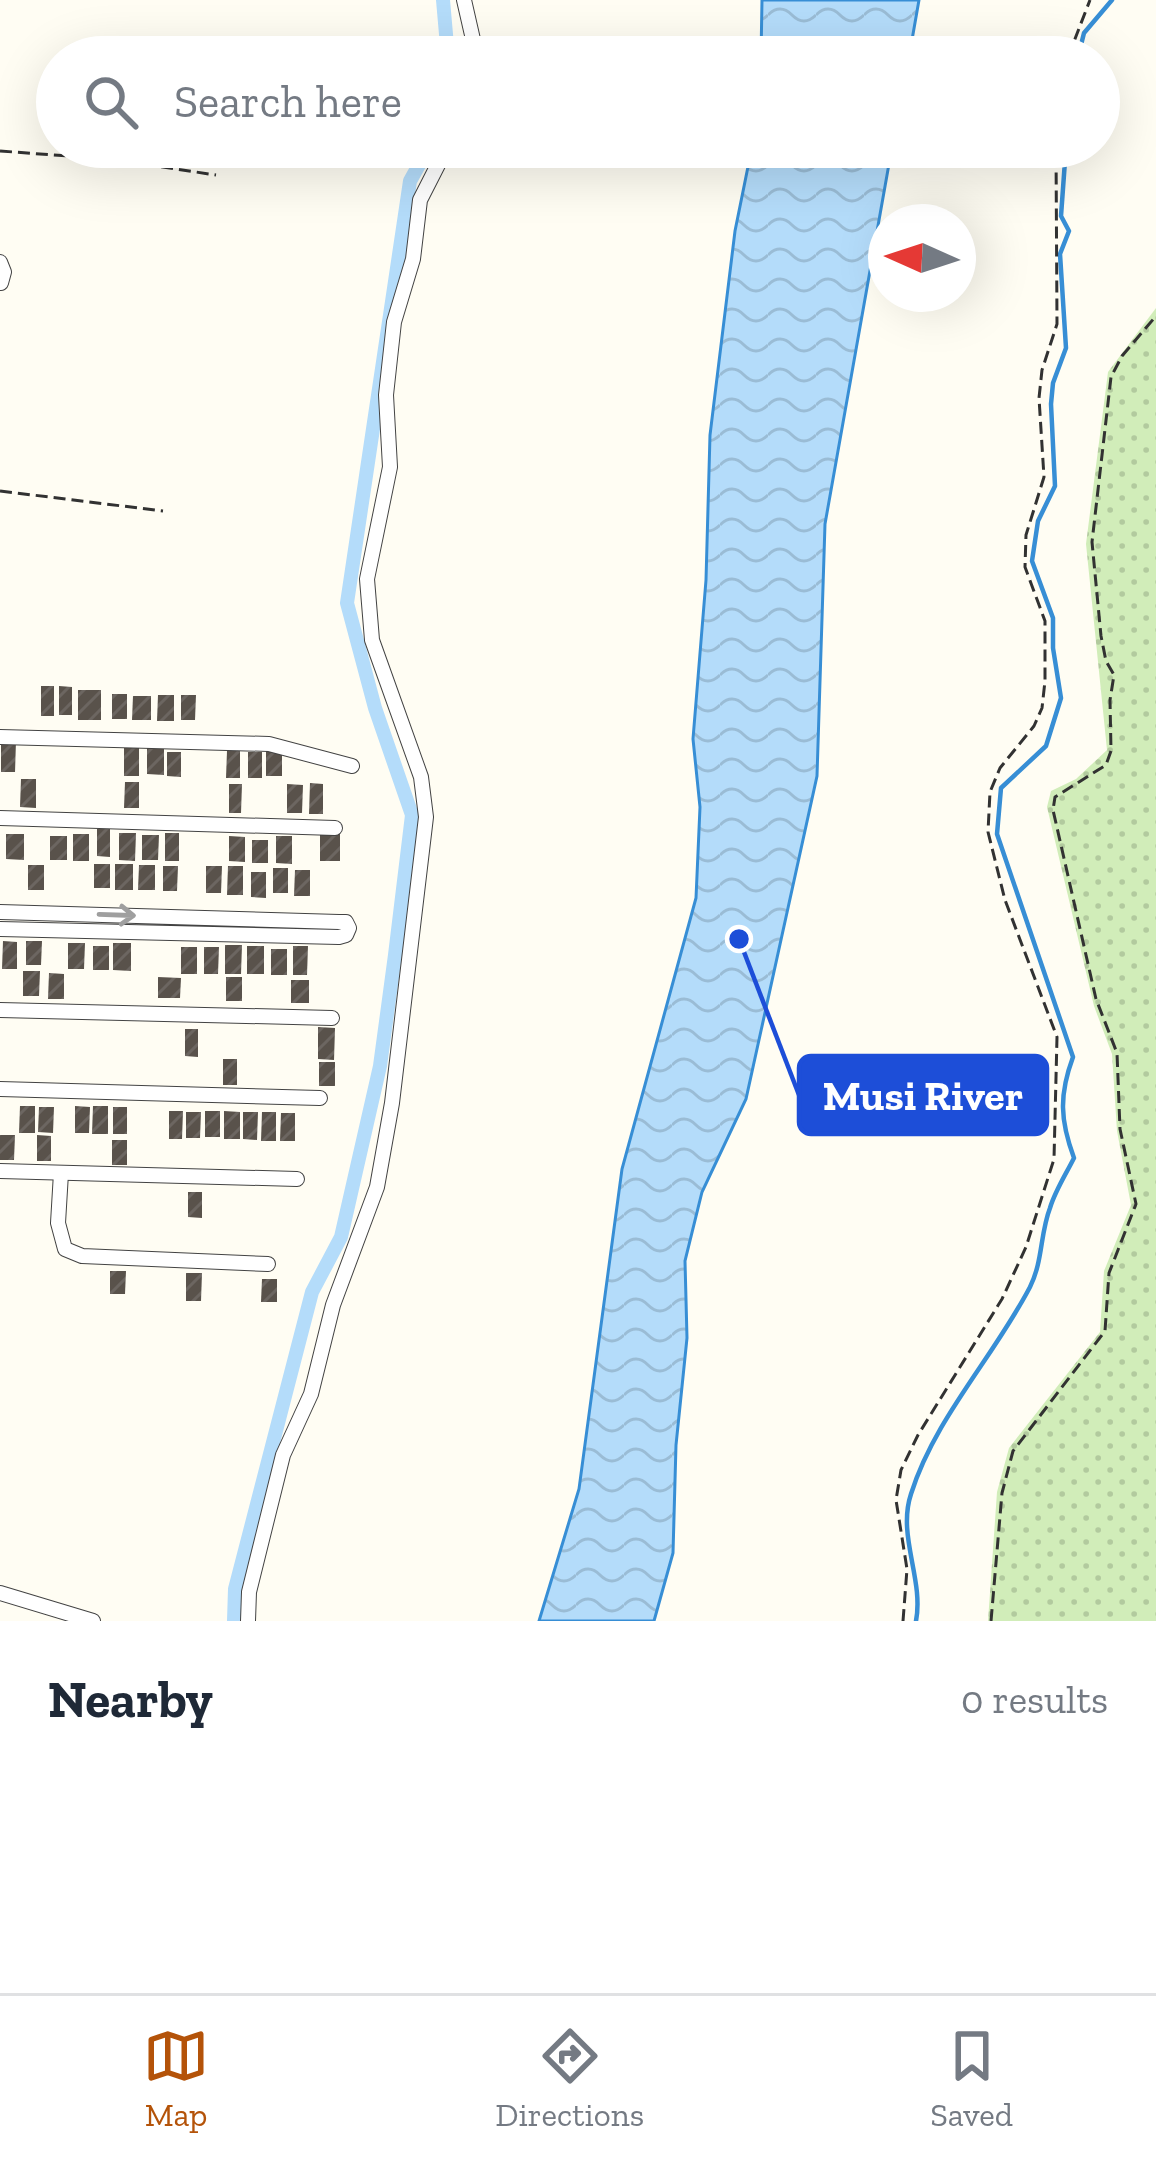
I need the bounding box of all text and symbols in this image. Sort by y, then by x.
search box [36,36,1120,168]
icon: search [78,69,144,135]
text: Search here [174,75,402,129]
north arrow [868,204,976,312]
one-way arrow [97,904,136,927]
callout: Musi River [799,1056,1047,1134]
text: Musi River [823,1070,1023,1121]
text: Nearby [48,1669,213,1730]
text: 0 results [961,1676,1108,1723]
tab: Map [143,2023,209,2134]
tab: Directions [495,2023,644,2134]
tab: Saved [930,2023,1013,2134]

